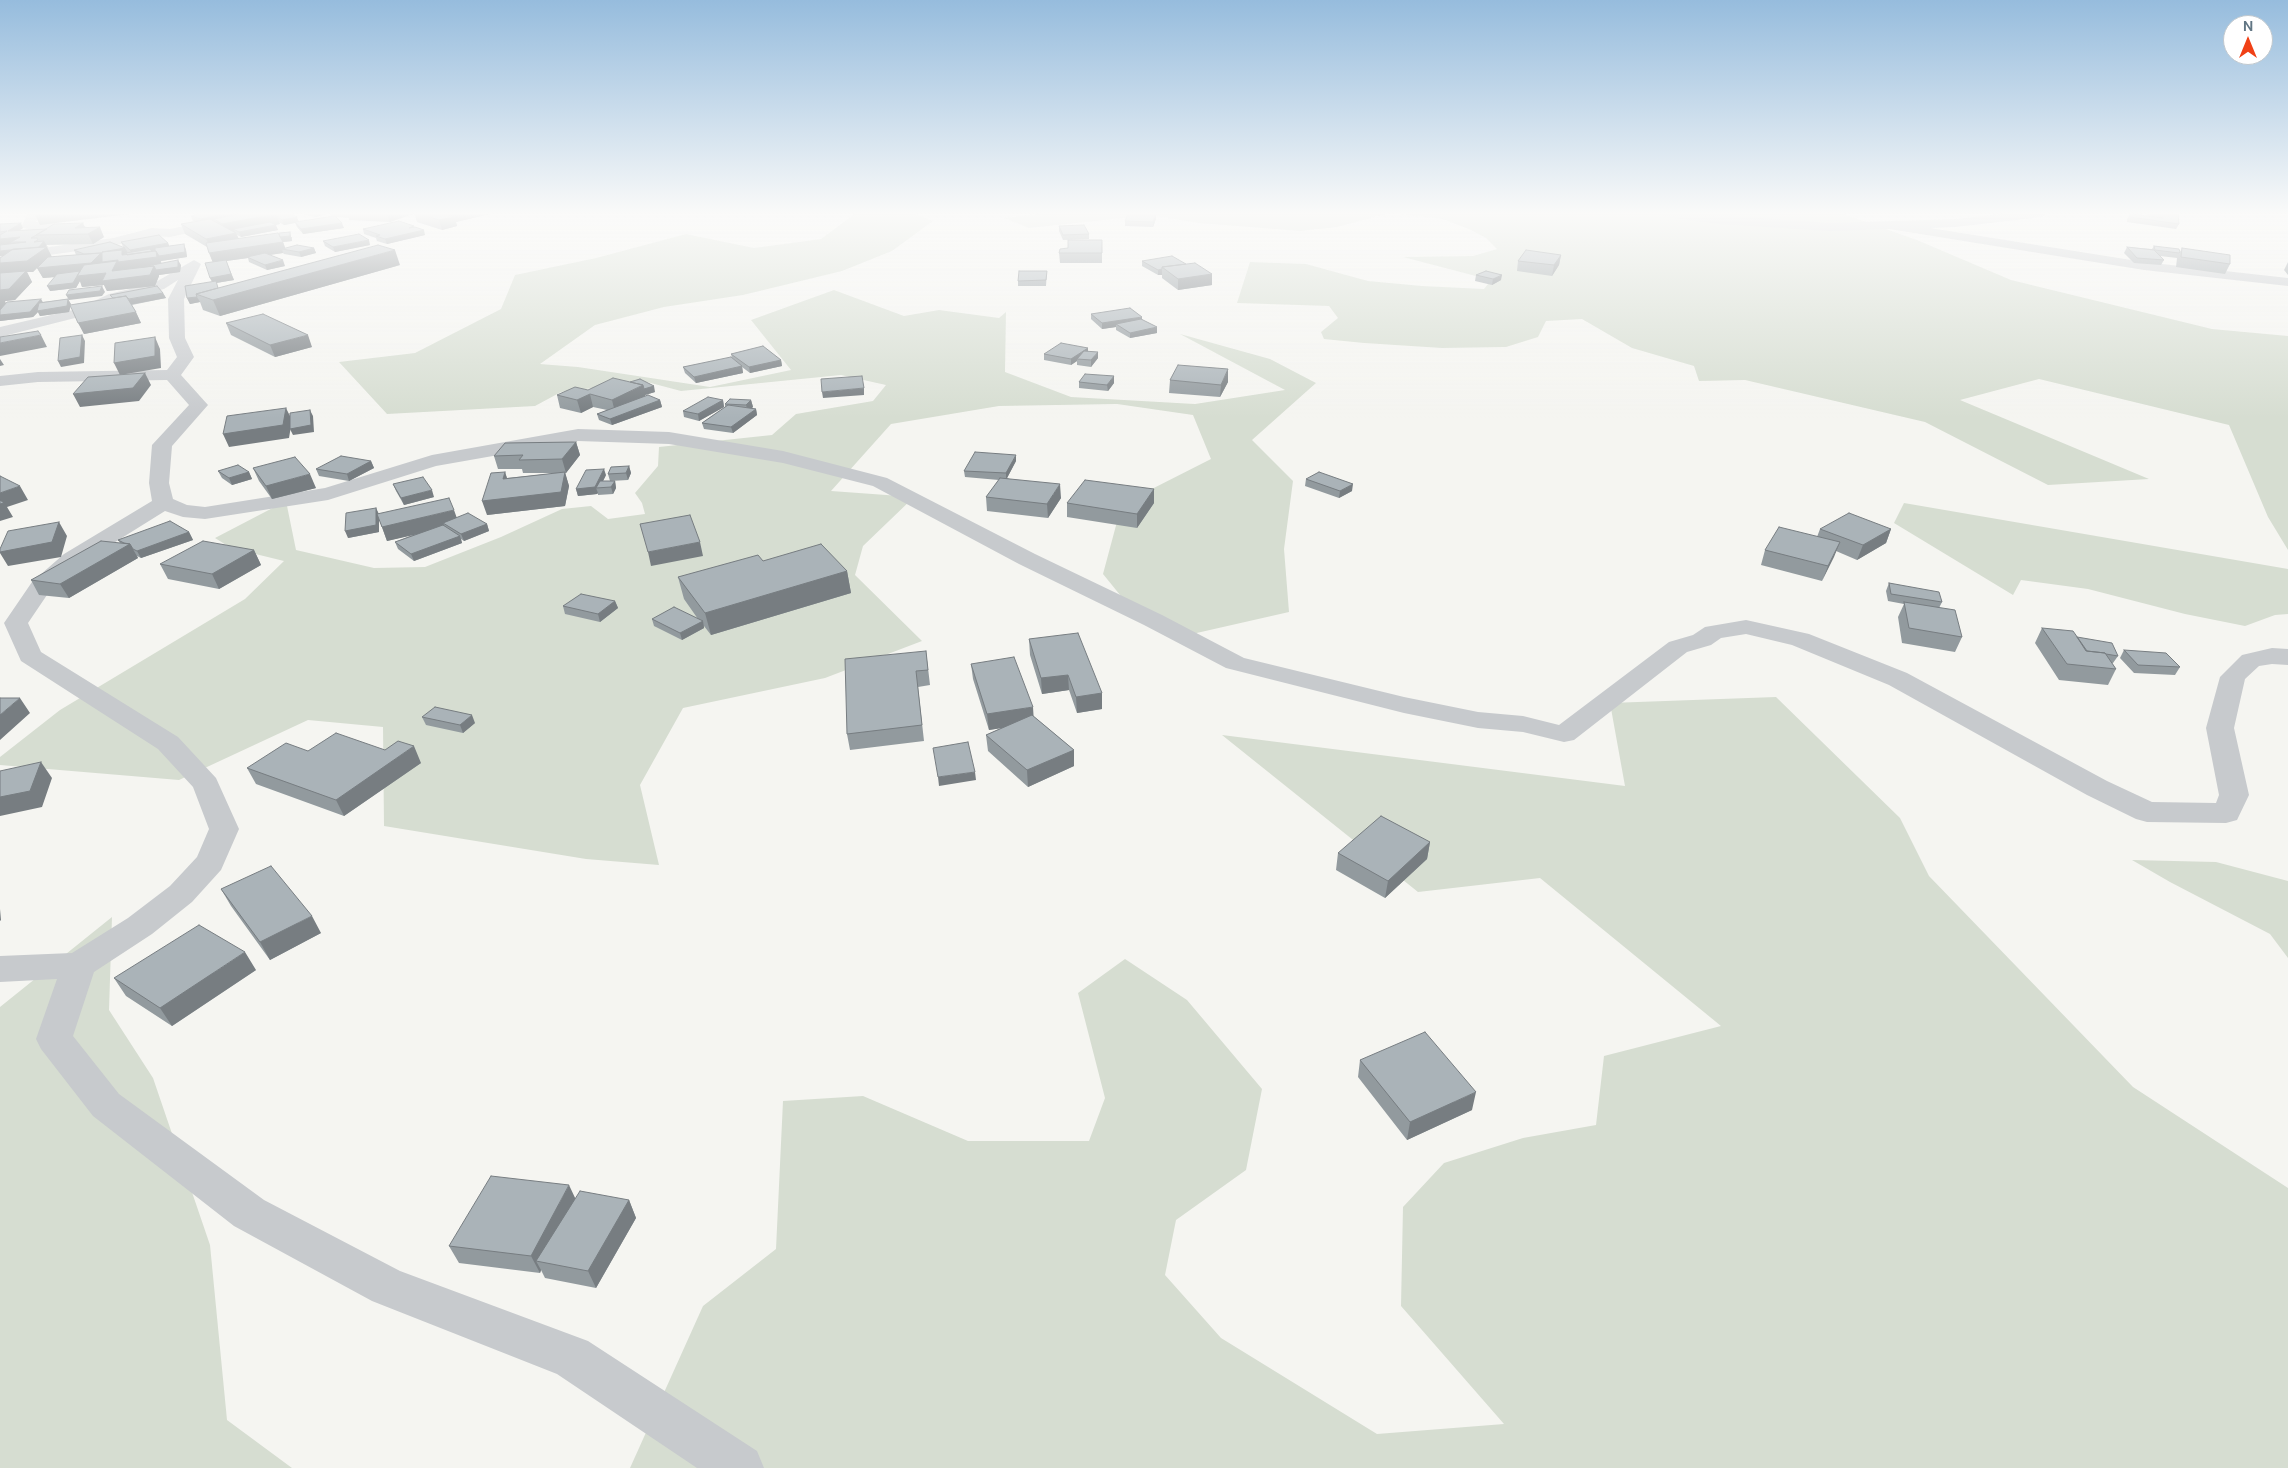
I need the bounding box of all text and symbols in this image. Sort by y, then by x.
north arrow [2223,15,2273,65]
text: N [2243,17,2253,35]

